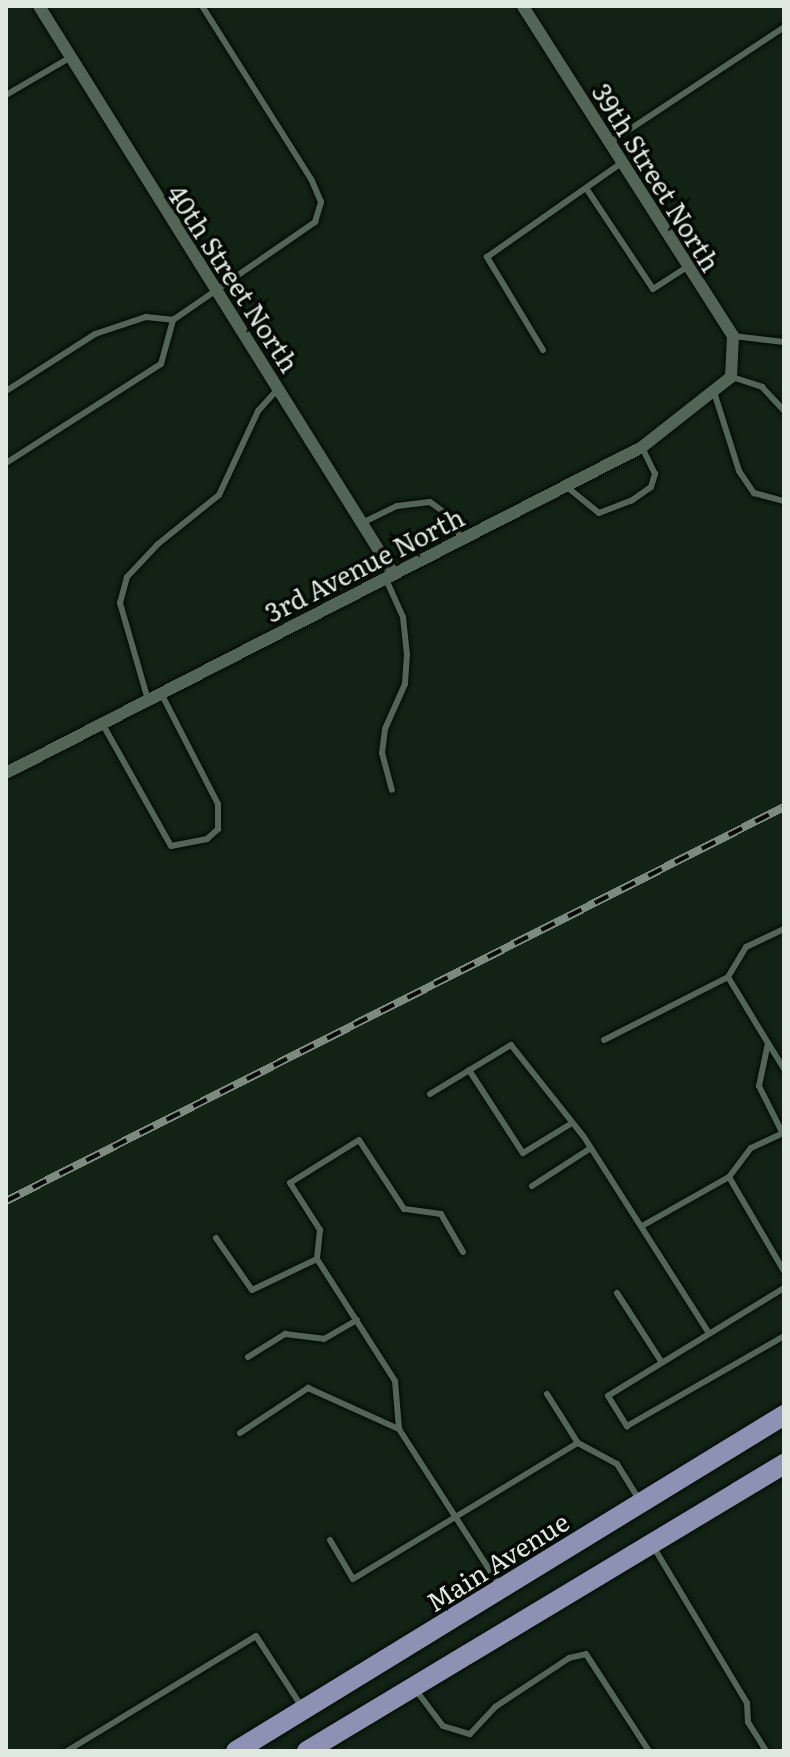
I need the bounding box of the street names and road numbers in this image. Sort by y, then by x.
street label: 39th Street North [587,77,727,277]
street label: 40th Street North [162,178,306,378]
street label: 3rd Avenue North [259,500,469,628]
street label: Main Avenue [420,1505,574,1617]

